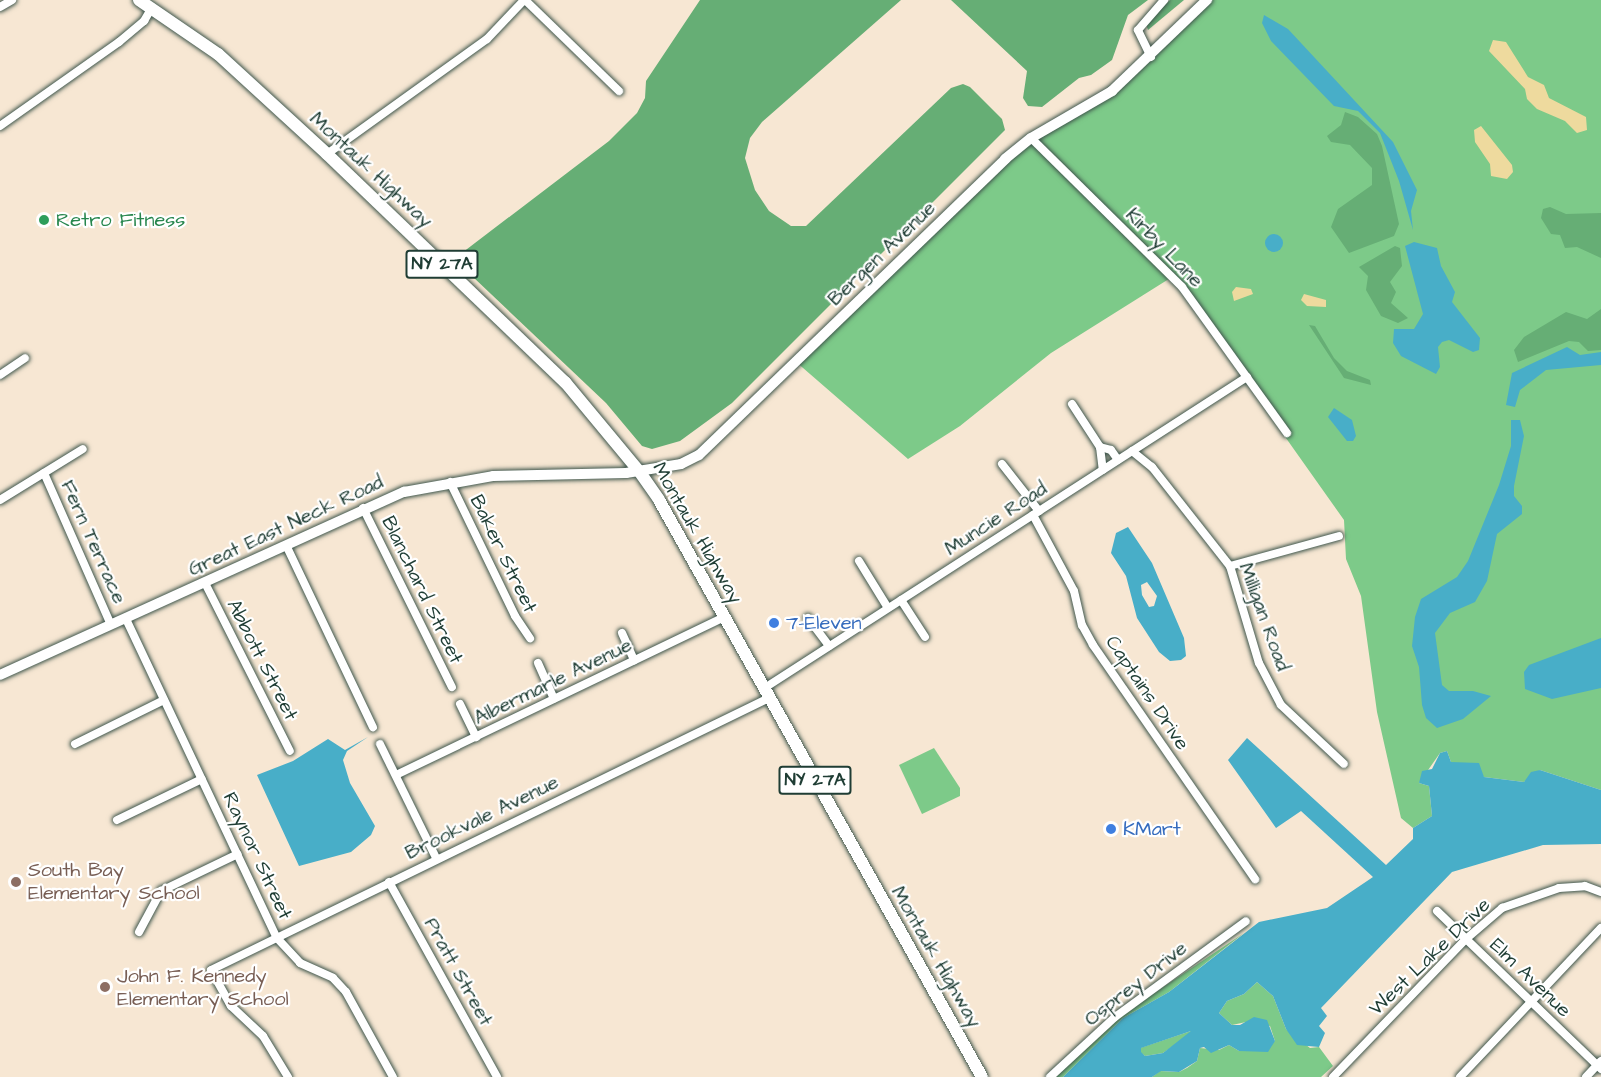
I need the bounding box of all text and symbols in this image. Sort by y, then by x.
street label: Montauk Highway [305,107,437,233]
street label: Bergen Avenue [823,197,941,311]
street label: Kirby Lane [1120,203,1208,293]
place label: Retro Fitness [56,208,185,232]
marker: Retro Fitness [37,213,51,227]
road number: NY 27A [404,249,480,279]
street label: Montauk Highway [647,458,747,608]
street label: Great East Neck Road [185,470,387,582]
street label: Fern Terrace [55,476,131,608]
street label: Muncie Road [940,477,1052,561]
street label: Baker Street [464,491,542,617]
street label: Blanchard Street [376,512,468,668]
street label: Milligan Road [1233,560,1295,674]
street label: Abbott Street [221,596,303,724]
place label: 7-Eleven [786,611,862,635]
marker: 7-Eleven [767,616,781,630]
street label: Captains Drive [1100,631,1194,755]
street label: Albermarle Avenue [470,633,636,731]
road number: NY 27A [778,765,852,795]
street label: Brookvale Avenue [401,770,563,866]
street label: Raynor Street [217,789,297,923]
place label: KMart [1123,817,1181,841]
marker: KMart [1104,822,1118,836]
place label: South Bay Elementary School [28,858,200,905]
marker: South Bay Elementary School [9,875,23,889]
street label: Montauk Highway [886,882,986,1032]
street label: West Lake Drive [1364,893,1496,1021]
street label: Pratt Street [418,914,498,1030]
street label: Elm Avenue [1484,933,1576,1023]
street label: Osprey Drive [1080,936,1192,1032]
place label: John F. Kennedy Elementary School [117,964,289,1011]
marker: John F. Kennedy Elementary School [98,980,112,994]

